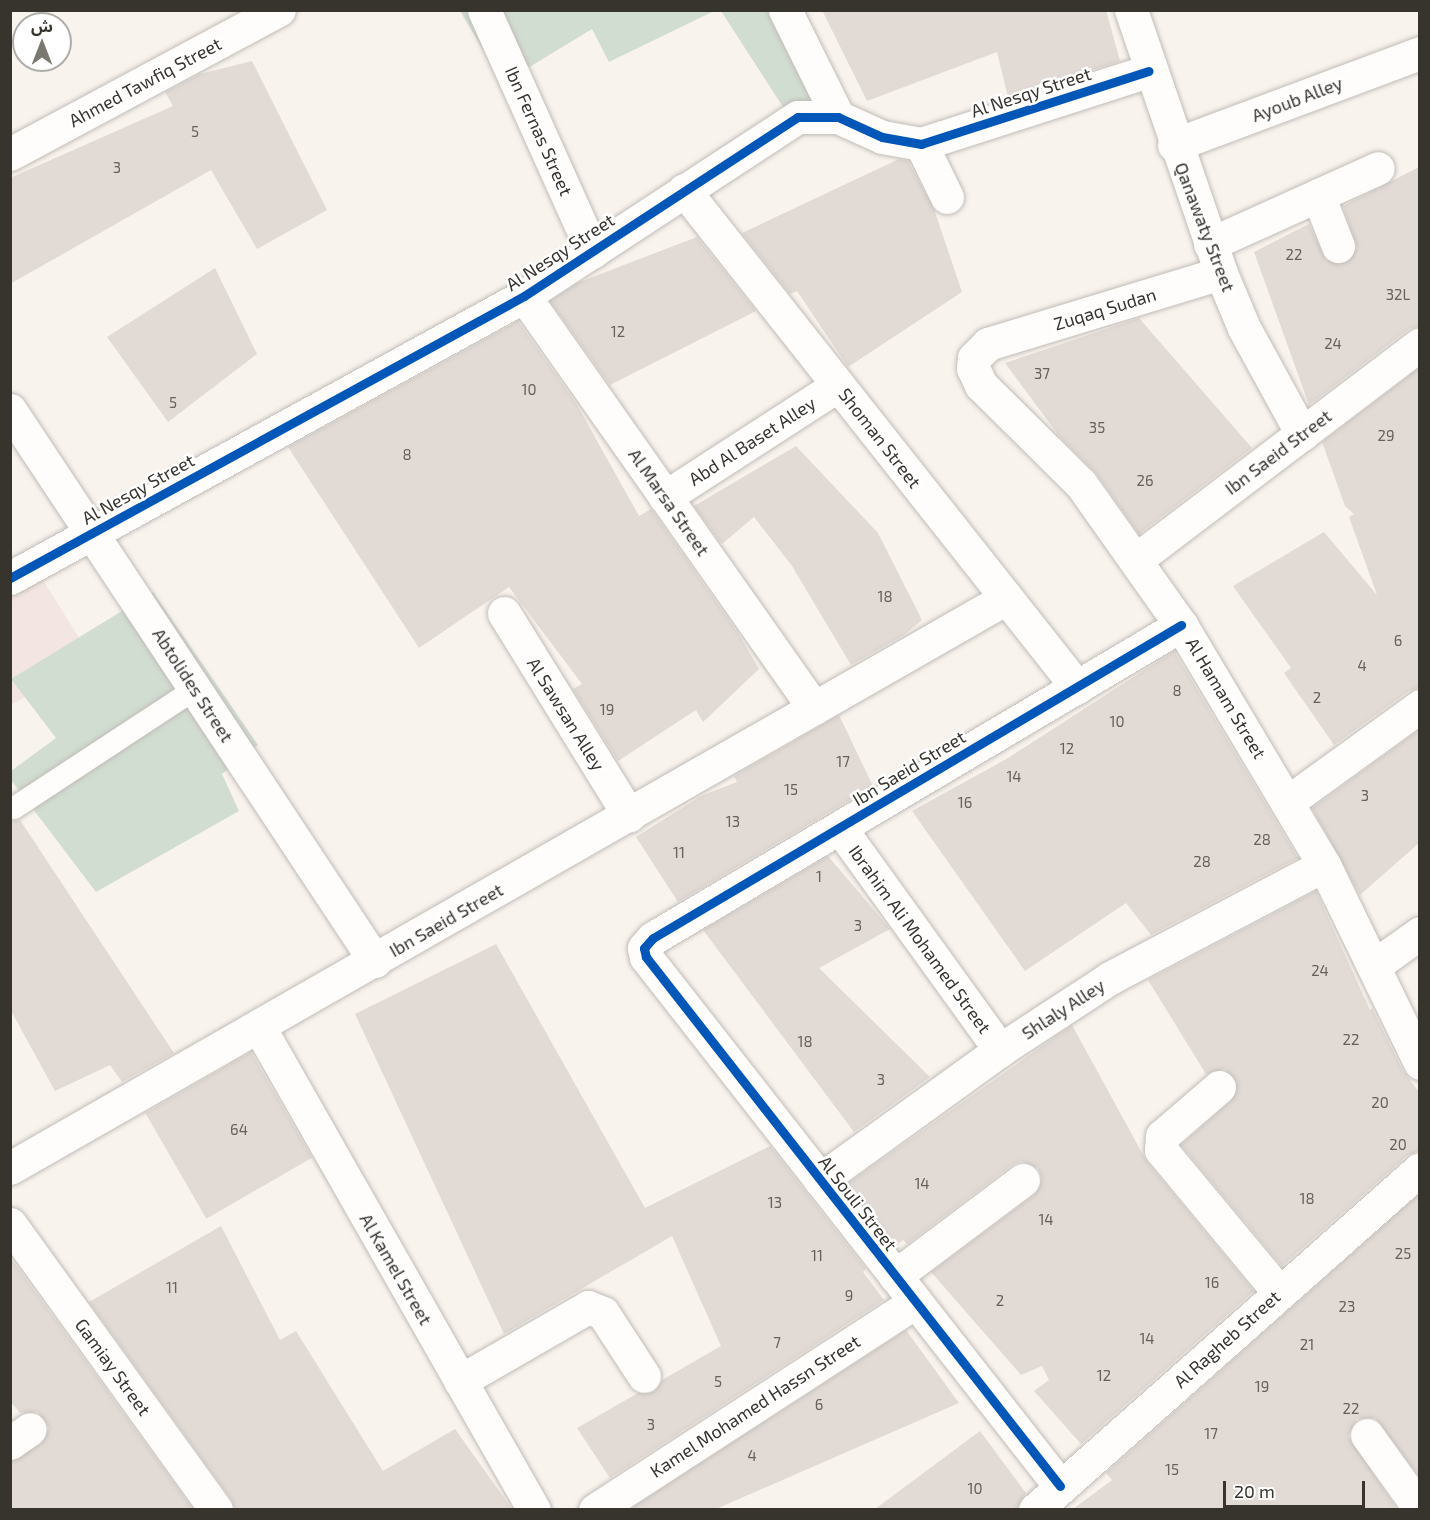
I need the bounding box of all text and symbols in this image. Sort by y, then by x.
north arrow [12,12,72,72]
text: ش [31,16,53,35]
street label: Ahmed Tawfiq Street [65,33,225,131]
street label: Al Nesqy Street [968,62,1094,122]
street label: Ibn Fernas Street [501,63,577,199]
street label: Ayoub Alley [1248,72,1346,126]
house number: 5 [191,123,199,141]
house number: 3 [113,159,121,177]
street label: Qanawaty Street [1170,159,1240,295]
street label: Al Nesqy Street [501,209,619,295]
house number: 22 [1286,246,1302,264]
street label: Zuqaq Sudan [1051,283,1159,335]
house number: 32L [1386,286,1410,304]
house number: 12 [611,323,625,341]
house number: 24 [1324,335,1342,353]
house number: 37 [1034,365,1050,383]
house number: 10 [521,381,537,399]
street label: Shoman Street [834,384,926,492]
street label: Abd Al Baset Alley [684,392,820,490]
house number: 5 [169,394,177,412]
street label: Ibn Saeid Street [1220,405,1336,499]
house number: 35 [1089,419,1105,437]
house number: 29 [1377,427,1395,445]
street label: Al Marsa Street [624,444,714,560]
house number: 8 [402,446,412,464]
street label: Al Nesqy Street [78,449,198,529]
house number: 26 [1136,472,1154,490]
house number: 18 [877,588,893,606]
street label: Abtolides Street [148,624,238,746]
house number: 6 [1394,632,1402,650]
street label: Al Hamam Street [1181,633,1271,763]
street label: Al Sawsan Alley [522,653,610,775]
house number: 4 [1357,657,1367,675]
house number: 8 [1172,682,1182,700]
house number: 2 [1313,689,1321,707]
house number: 19 [600,701,614,719]
house number: 10 [1109,713,1125,731]
street label: Ibn Saeid Street [849,726,969,810]
house number: 12 [1060,740,1074,758]
house number: 17 [836,753,850,771]
house number: 14 [1006,768,1022,786]
house number: 15 [784,781,798,799]
house number: 3 [1361,787,1369,805]
house number: 16 [958,794,972,812]
house number: 13 [726,813,740,831]
house number: 28 [1253,831,1271,849]
street label: Ibrahim Ali Mohamed Street [844,840,996,1038]
house number: 11 [673,844,685,862]
house number: 28 [1193,853,1211,871]
house number: 1 [816,868,822,886]
street label: Ibn Saeid Street [385,879,507,961]
house number: 3 [854,917,862,935]
house number: 24 [1311,962,1329,980]
street label: Shlaly Alley [1017,974,1109,1044]
house number: 22 [1343,1031,1359,1049]
house number: 18 [797,1033,813,1051]
house number: 3 [877,1071,885,1089]
house number: 20 [1371,1094,1389,1112]
house number: 64 [230,1121,248,1139]
house number: 20 [1389,1136,1407,1154]
street label: Al Souli Street [814,1151,902,1255]
house number: 14 [914,1175,930,1193]
house number: 18 [1299,1190,1315,1208]
house number: 13 [768,1194,782,1212]
street label: Al Kamel Street [355,1209,437,1329]
house number: 14 [1038,1211,1054,1229]
house number: 25 [1395,1245,1411,1263]
house number: 11 [811,1247,823,1265]
house number: 16 [1205,1274,1219,1292]
house number: 11 [166,1279,178,1297]
street label: Al Ragheb Street [1169,1285,1285,1393]
house number: 9 [845,1287,853,1305]
house number: 2 [996,1292,1004,1310]
house number: 23 [1339,1298,1355,1316]
street label: Gamiay Street [71,1314,155,1420]
street label: Kamel Mohamed Hassn Street [646,1330,864,1482]
house number: 14 [1139,1330,1155,1348]
house number: 7 [773,1334,781,1352]
house number: 21 [1300,1336,1314,1354]
house number: 12 [1097,1367,1111,1385]
house number: 5 [714,1373,722,1391]
house number: 19 [1255,1378,1269,1396]
house number: 6 [815,1396,823,1414]
house number: 22 [1343,1400,1359,1418]
house number: 3 [647,1416,655,1434]
house number: 17 [1204,1425,1218,1443]
house number: 4 [747,1447,757,1465]
house number: 15 [1165,1461,1179,1479]
scale bar [1226,1469,1368,1507]
house number: 10 [967,1480,983,1498]
text: 20 m [1234,1480,1275,1502]

